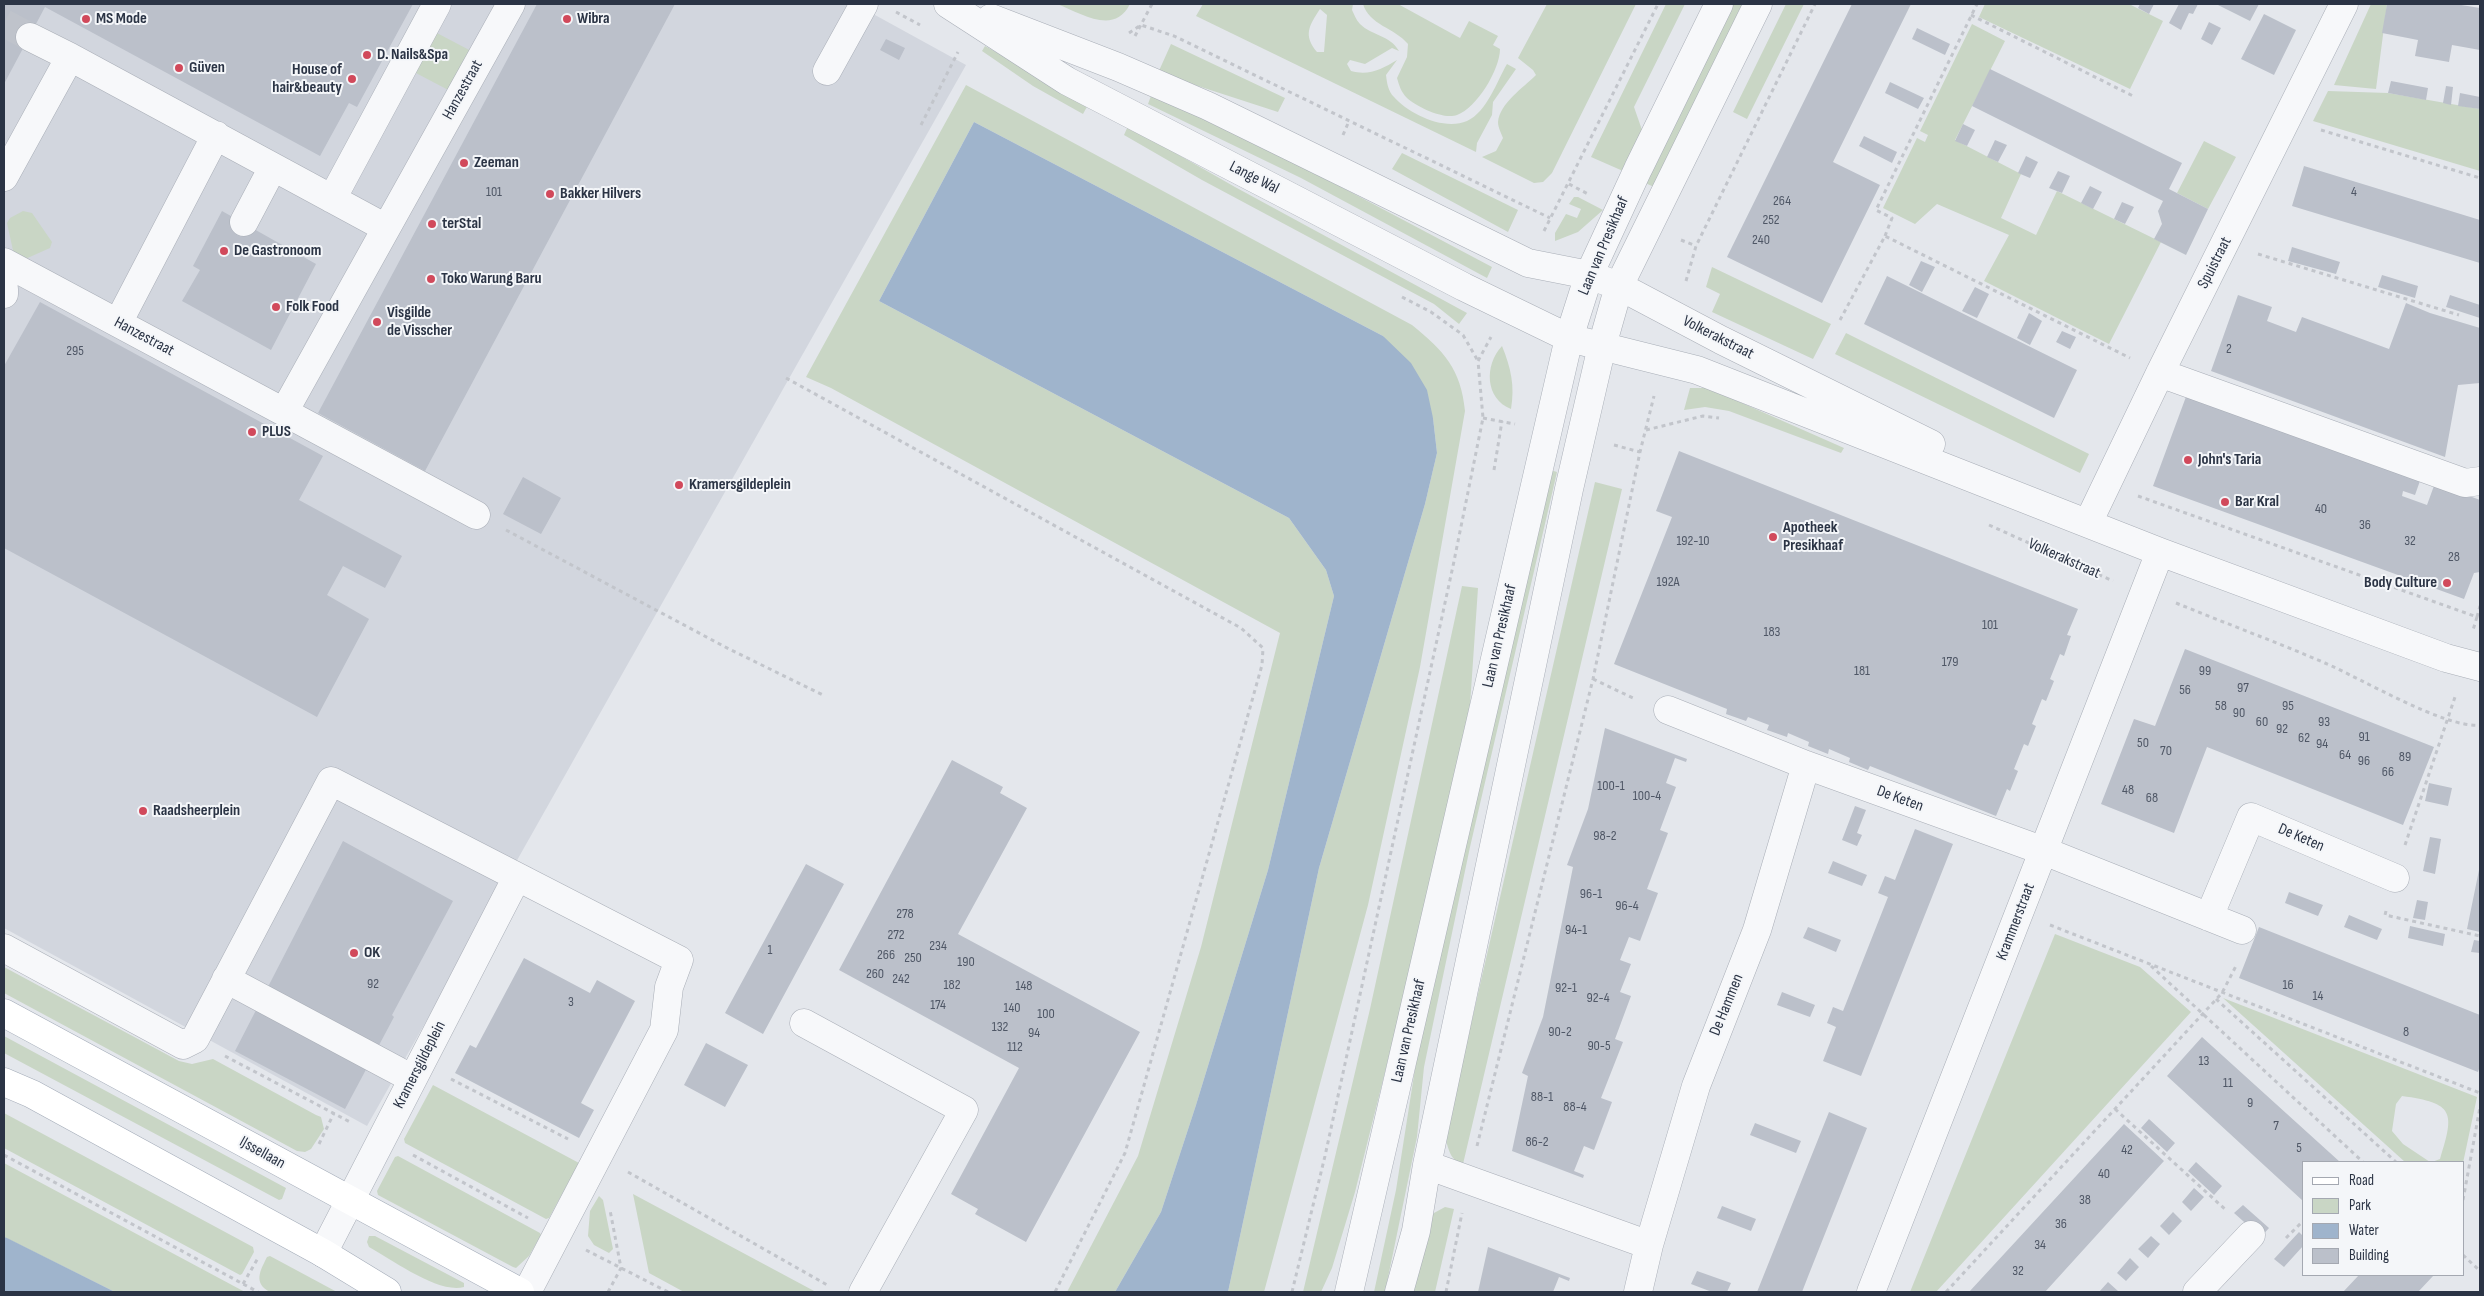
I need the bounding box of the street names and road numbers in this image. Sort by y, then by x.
street label: Hanzestraat [439,57,487,123]
street label: Lange Wal [1226,157,1282,199]
street label: Laan van Presikhaaf [1575,194,1633,298]
street label: Spuistraat [2194,234,2236,292]
street label: Volkerakstraat [1679,312,1757,364]
street label: Hanzestraat [111,313,177,361]
street label: Volkerakstraat [2025,535,2103,583]
street label: Laan van Presikhaaf [1479,583,1521,689]
street label: De Keten [1874,782,1926,816]
street label: De Keten [2275,820,2327,856]
street label: Krammerstraat [1992,881,2040,963]
street label: De Hammen [1706,971,1748,1039]
street label: Laan van Presikhaaf [1388,978,1430,1084]
street label: Kramersgildeplein [390,1018,450,1112]
street label: IJssellaan [236,1133,288,1173]

